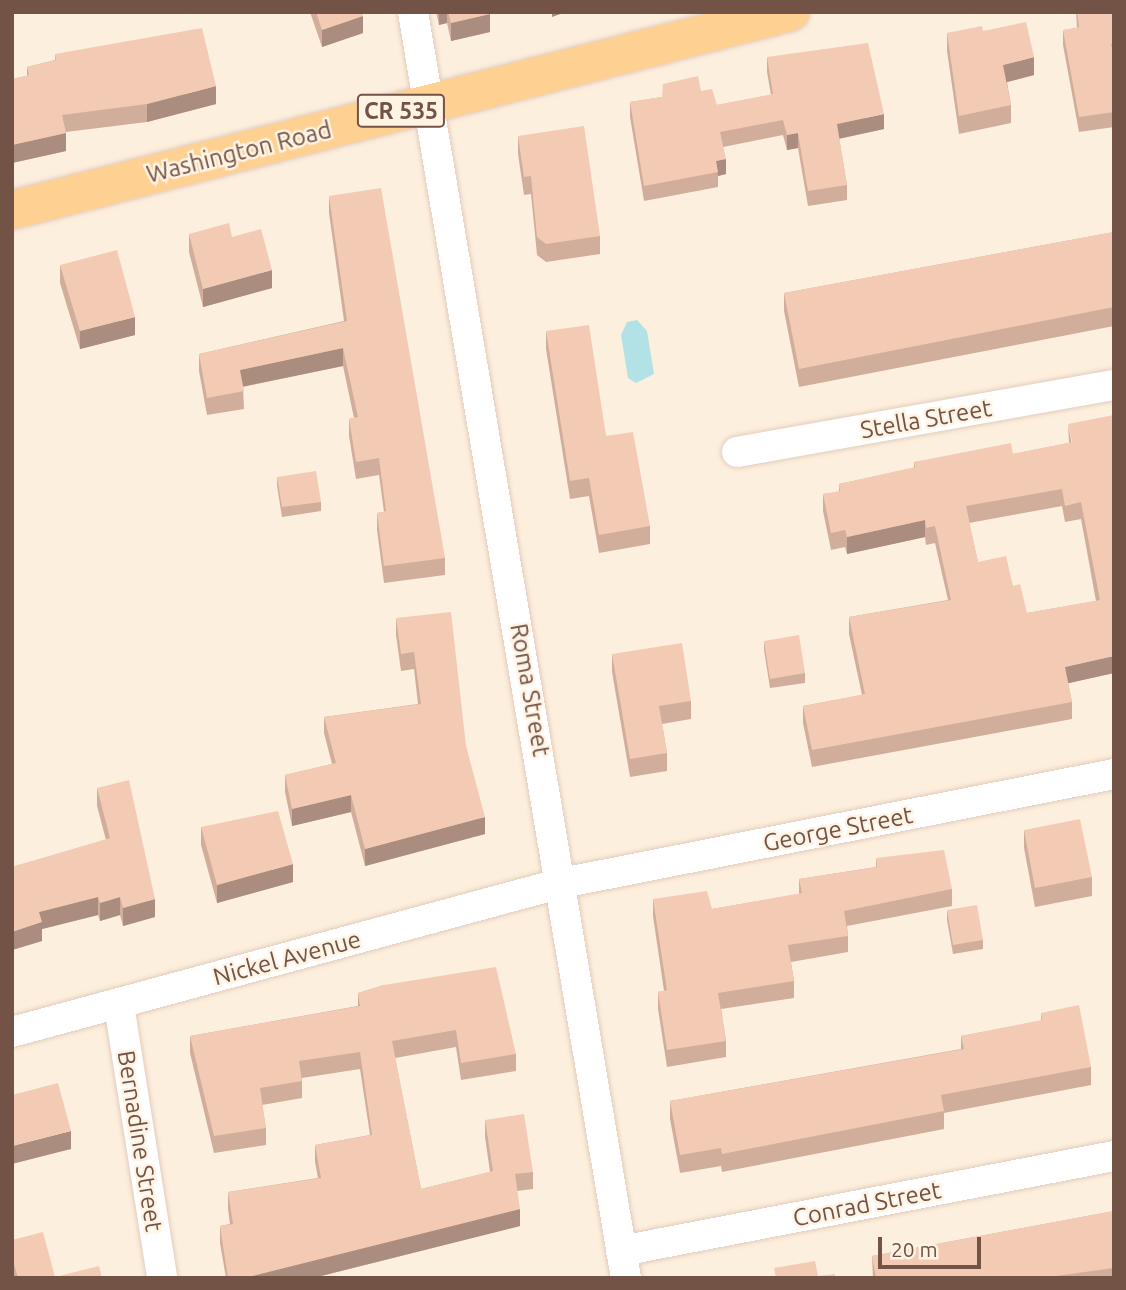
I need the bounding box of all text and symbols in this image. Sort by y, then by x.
road number: CR 535 [356,92,446,130]
street label: Washington Road [144,115,334,189]
street label: Stella Street [858,393,994,445]
street label: Roma Street [504,621,556,759]
street label: George Street [761,800,915,858]
street label: Nickel Avenue [210,924,364,992]
street label: Bernadine Street [111,1048,169,1234]
street label: Conrad Street [790,1176,944,1232]
scale bar [881,1224,984,1268]
text: 20 m [891,1237,938,1261]

